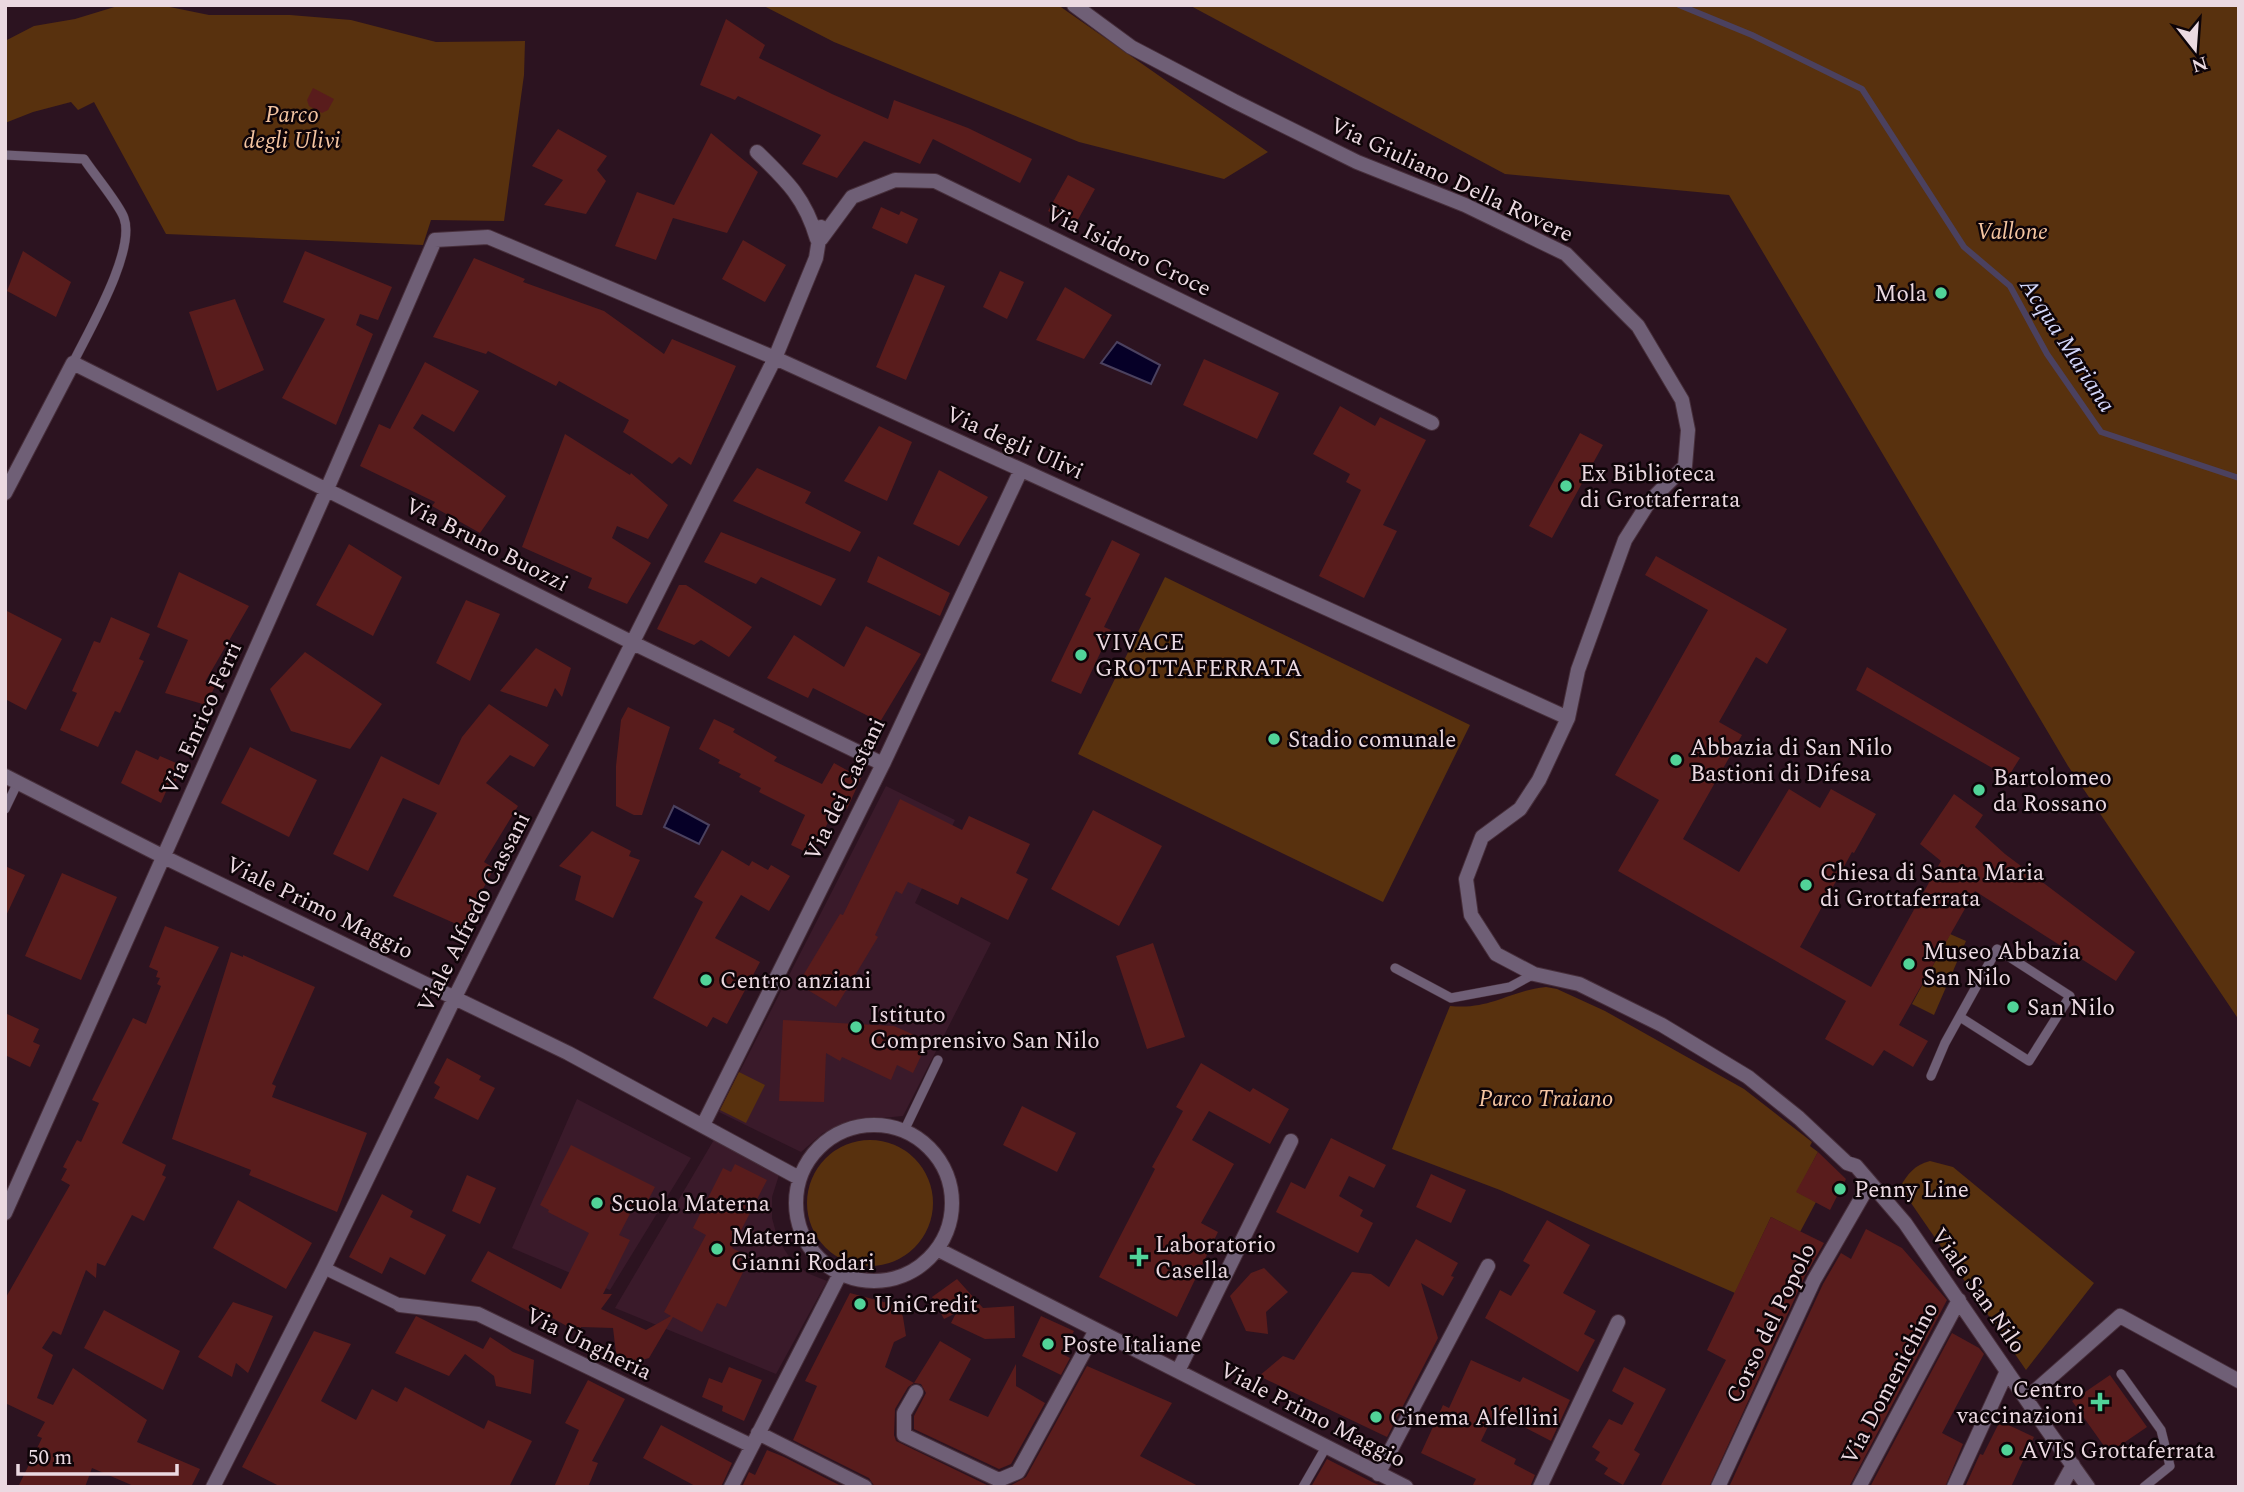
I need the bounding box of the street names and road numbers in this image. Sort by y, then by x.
street label: Via Giuliano Della Rovere [1324,108,1579,252]
street label: Via Isidoro Croce [1040,196,1217,307]
street label: Via degli Ulivi [940,397,1089,489]
street label: Via Bruno Buozzi [398,489,574,602]
street label: Via Enrico Ferri [153,636,252,801]
street label: Via dei Castani [795,712,895,867]
street label: Viale Alfredo Cassani [409,806,540,1019]
street label: Viale Primo Maggio [219,848,419,969]
street label: Viale San Nilo [1921,1221,2034,1361]
street label: Corso del Popolo [1717,1238,1825,1410]
street label: Via Domenichino [1833,1296,1948,1471]
street label: Via Ungheria [519,1299,658,1390]
street label: Viale Primo Maggio [1213,1353,1412,1478]

